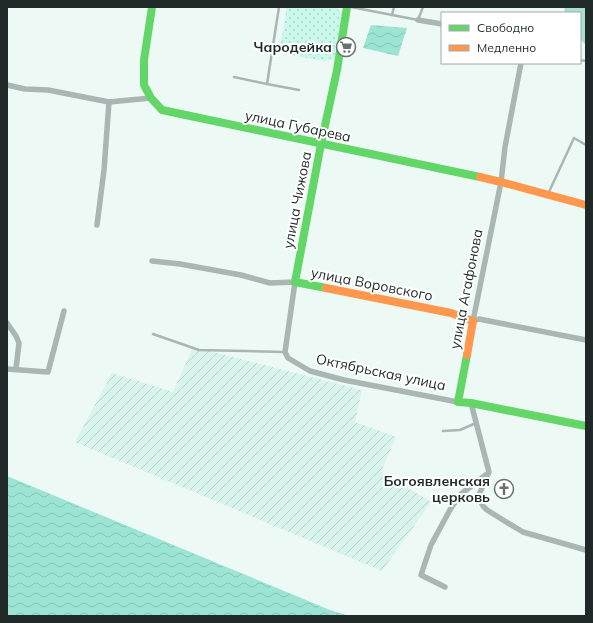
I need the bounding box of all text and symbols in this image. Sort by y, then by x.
legend [441,12,581,64]
text: Свободно [477,20,534,35]
supermarket icon: Чародейка [335,36,357,58]
place label: Чародейка [254,38,332,56]
text: Медленно [477,40,536,55]
street label: улица Губарева [243,106,353,146]
street label: улица Чижова [279,150,315,250]
street label: улица Агафонова [446,227,486,351]
street label: улица Воровского [310,263,434,305]
street label: Октябрьская улица [315,349,447,395]
place label: Богоявленская церковь [384,472,490,506]
church icon: Богоявленская церковь [493,478,515,500]

